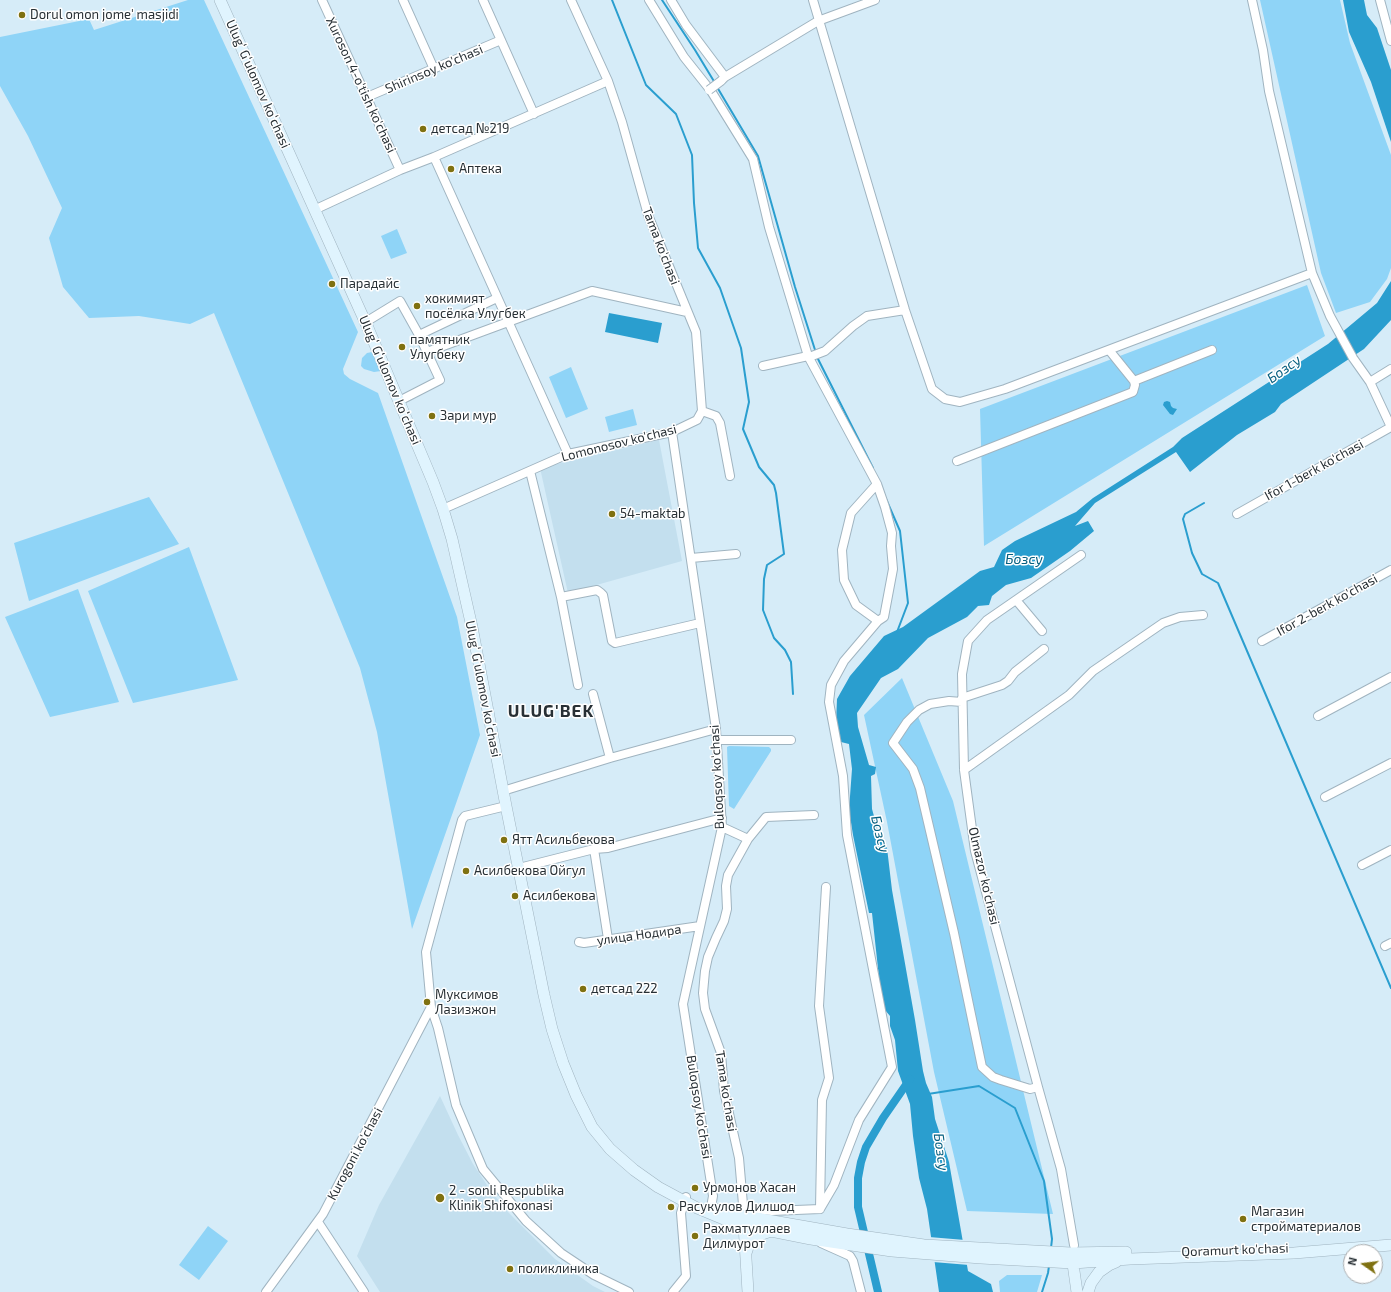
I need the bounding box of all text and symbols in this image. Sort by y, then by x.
place label: Dorul omon jome' masjidi [30,7,179,23]
marker: Dorul omon jome' masjidi [17,10,27,20]
street label: Xuroson 4-o'tish ko'chasi [323,15,399,155]
street label: Ulugʻ Gʻulomov koʻchasi [223,17,293,151]
street label: Shirinsoy ko'chasi [383,41,485,97]
place label: детсад №219 [431,121,510,137]
marker: детсад №219 [418,124,428,134]
place label: Аптека [459,161,502,177]
marker: Аптека [446,164,456,174]
street label: Tama ko'chasi [639,205,683,287]
place label: Парадайс [340,276,399,292]
marker: Парадайс [327,279,337,289]
place label: хокимият посёлка Улугбек [425,291,526,322]
marker: хокимият посёлка Улугбек [412,301,422,311]
street label: Ulugʻ Gʻulomov koʻchasi [356,313,424,447]
place label: памятник Улугбеку [410,332,470,363]
marker: памятник Улугбеку [397,342,407,352]
water label: Бозсу [1264,351,1304,387]
place label: Зари мур [440,408,497,424]
marker: Зари мур [427,411,437,421]
street label: Lomonosov ko'chasi [560,421,678,465]
street label: Ifor 1-berk ko'chasi [1262,436,1366,504]
place label: 54-maktab [620,506,685,522]
marker: 54-maktab [607,509,617,519]
water label: Бозсу [1005,551,1043,567]
street label: Ifor 2-berk ko'chasi [1274,571,1380,639]
street label: Ulugʻ Gʻulomov koʻchasi [462,619,504,759]
district label: ULUG'BEK [508,701,594,721]
street label: Buloqsoy ko'chasi [706,724,728,830]
water label: Бозсу [867,814,893,854]
street label: Olmazor ko'chasi [965,825,1003,927]
place label: Ятт Асильбекова [512,832,615,848]
marker: Ятт Асильбекова [499,835,509,845]
place label: Асилбекова Ойгул [474,863,586,879]
marker: Асилбекова Ойгул [461,866,471,876]
place label: Асилбекова [523,888,596,904]
marker: Асилбекова [510,891,520,901]
street label: улица Нодира [596,921,682,949]
place label: детсад 222 [591,981,658,997]
marker: детсад 222 [578,984,588,994]
place label: Муксимов Лазизжон [435,987,499,1018]
marker: Муксимов Лазизжон [422,997,432,1007]
street label: Tama ko'chasi [712,1049,740,1133]
street label: Buloqsoy ko'chasi [683,1054,715,1160]
street label: Kurogoni ko'chasi [324,1105,386,1203]
water label: Бозсу [930,1132,952,1172]
place label: Урмонов Хасан [703,1180,796,1196]
place label: 2 - sonli Respublika Klinik Shifoxonasi [449,1183,564,1214]
marker: Урмонов Хасан [690,1183,700,1193]
marker: 2 - sonli Respublika Klinik Shifoxonasi [434,1192,446,1204]
place label: Расукулов Дилшод [679,1199,795,1215]
marker: Расукулов Дилшод [666,1202,676,1212]
place label: Магазин стройматериалов [1251,1204,1361,1235]
marker: Магазин стройматериалов [1238,1214,1248,1224]
place label: Рахматуллаев Дилмурот [703,1221,791,1252]
marker: Рахматуллаев Дилмурот [690,1231,700,1241]
street label: Qoramurt ko'chasi [1181,1240,1289,1260]
north arrow [1343,1244,1383,1284]
text: N [1345,1256,1359,1267]
place label: поликлиника [518,1261,599,1277]
marker: поликлиника [505,1264,515,1274]

